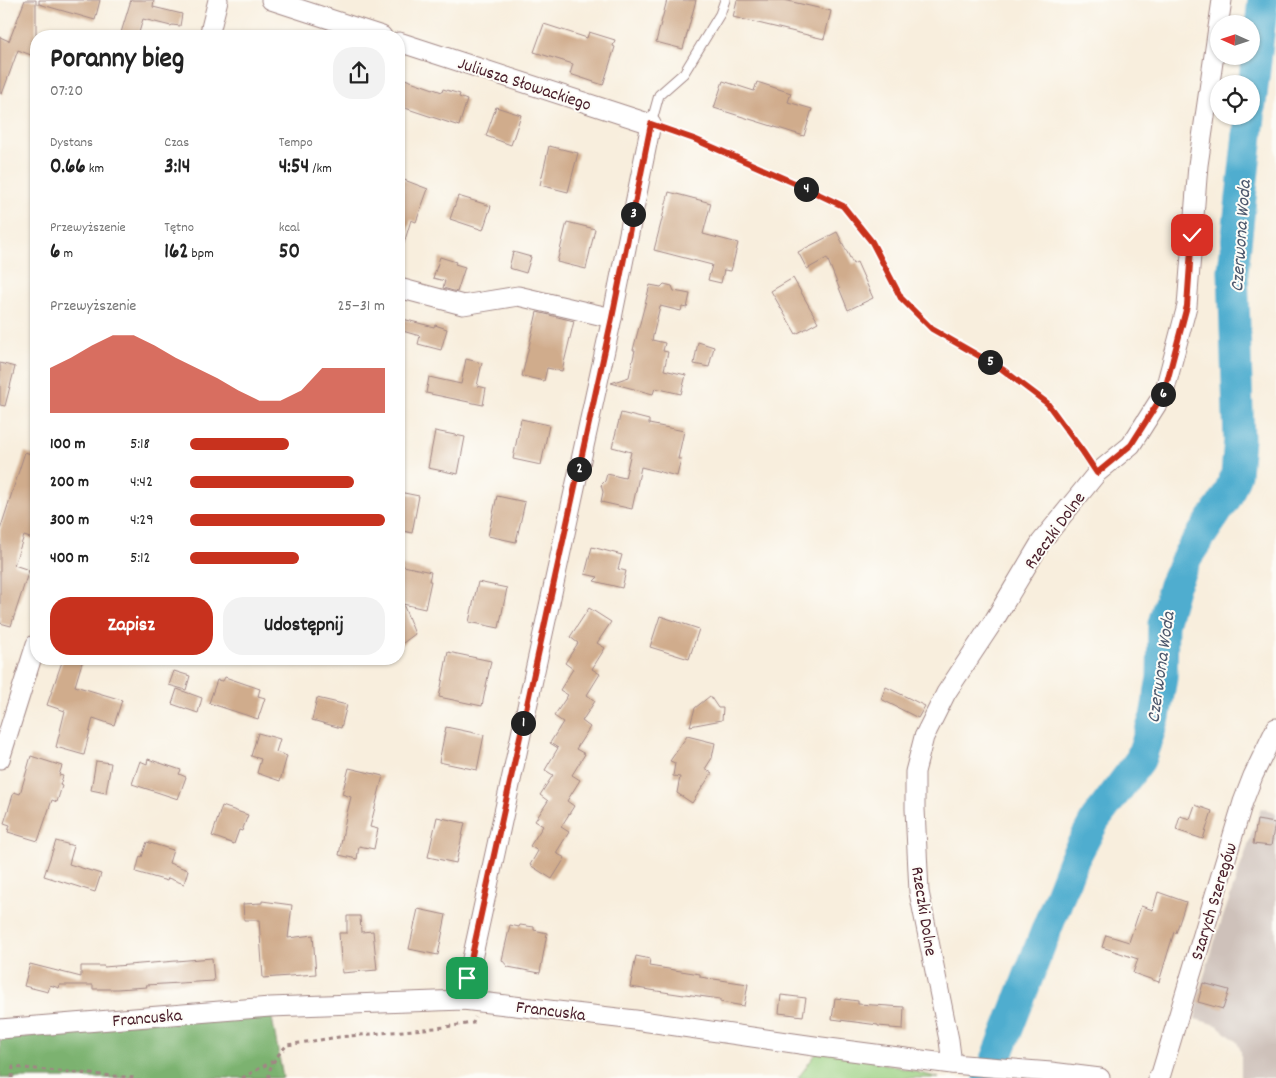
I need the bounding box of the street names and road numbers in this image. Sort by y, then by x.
street label: Juliusza Słowackiego [454,52,594,119]
street label: Rzeczki Dolne [1019,488,1093,575]
street label: Szarych Szeregów [1186,840,1245,964]
street label: Rzeczki Dolne [903,865,942,958]
street label: Francuska [515,996,587,1029]
street label: Francuska [111,1004,184,1035]

